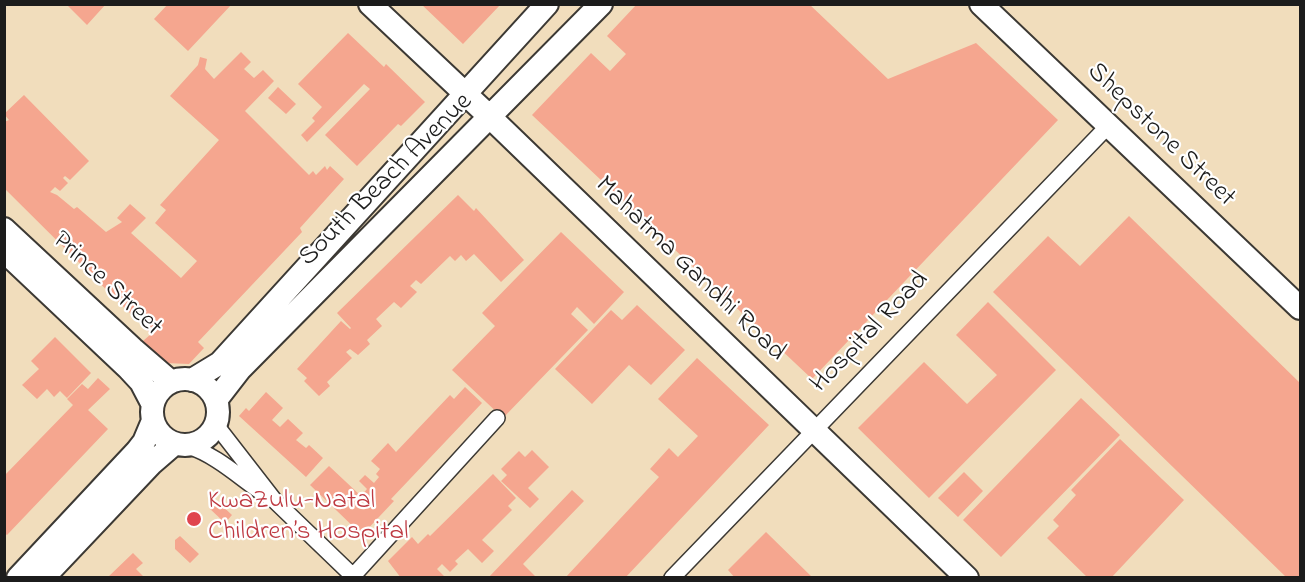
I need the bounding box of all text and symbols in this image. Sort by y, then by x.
street label: Shepstone Street [1079,57,1241,215]
street label: South Beach Avenue [293,87,481,275]
street label: Mahatma Gandhi Road [587,171,791,369]
street label: Prince Street [44,226,168,344]
street label: Hospital Road [805,265,937,401]
place label: KwaZulu-Natal Children’s Hospital [208,487,409,550]
marker: KwaZulu-Natal Children’s Hospital [185,510,203,528]

